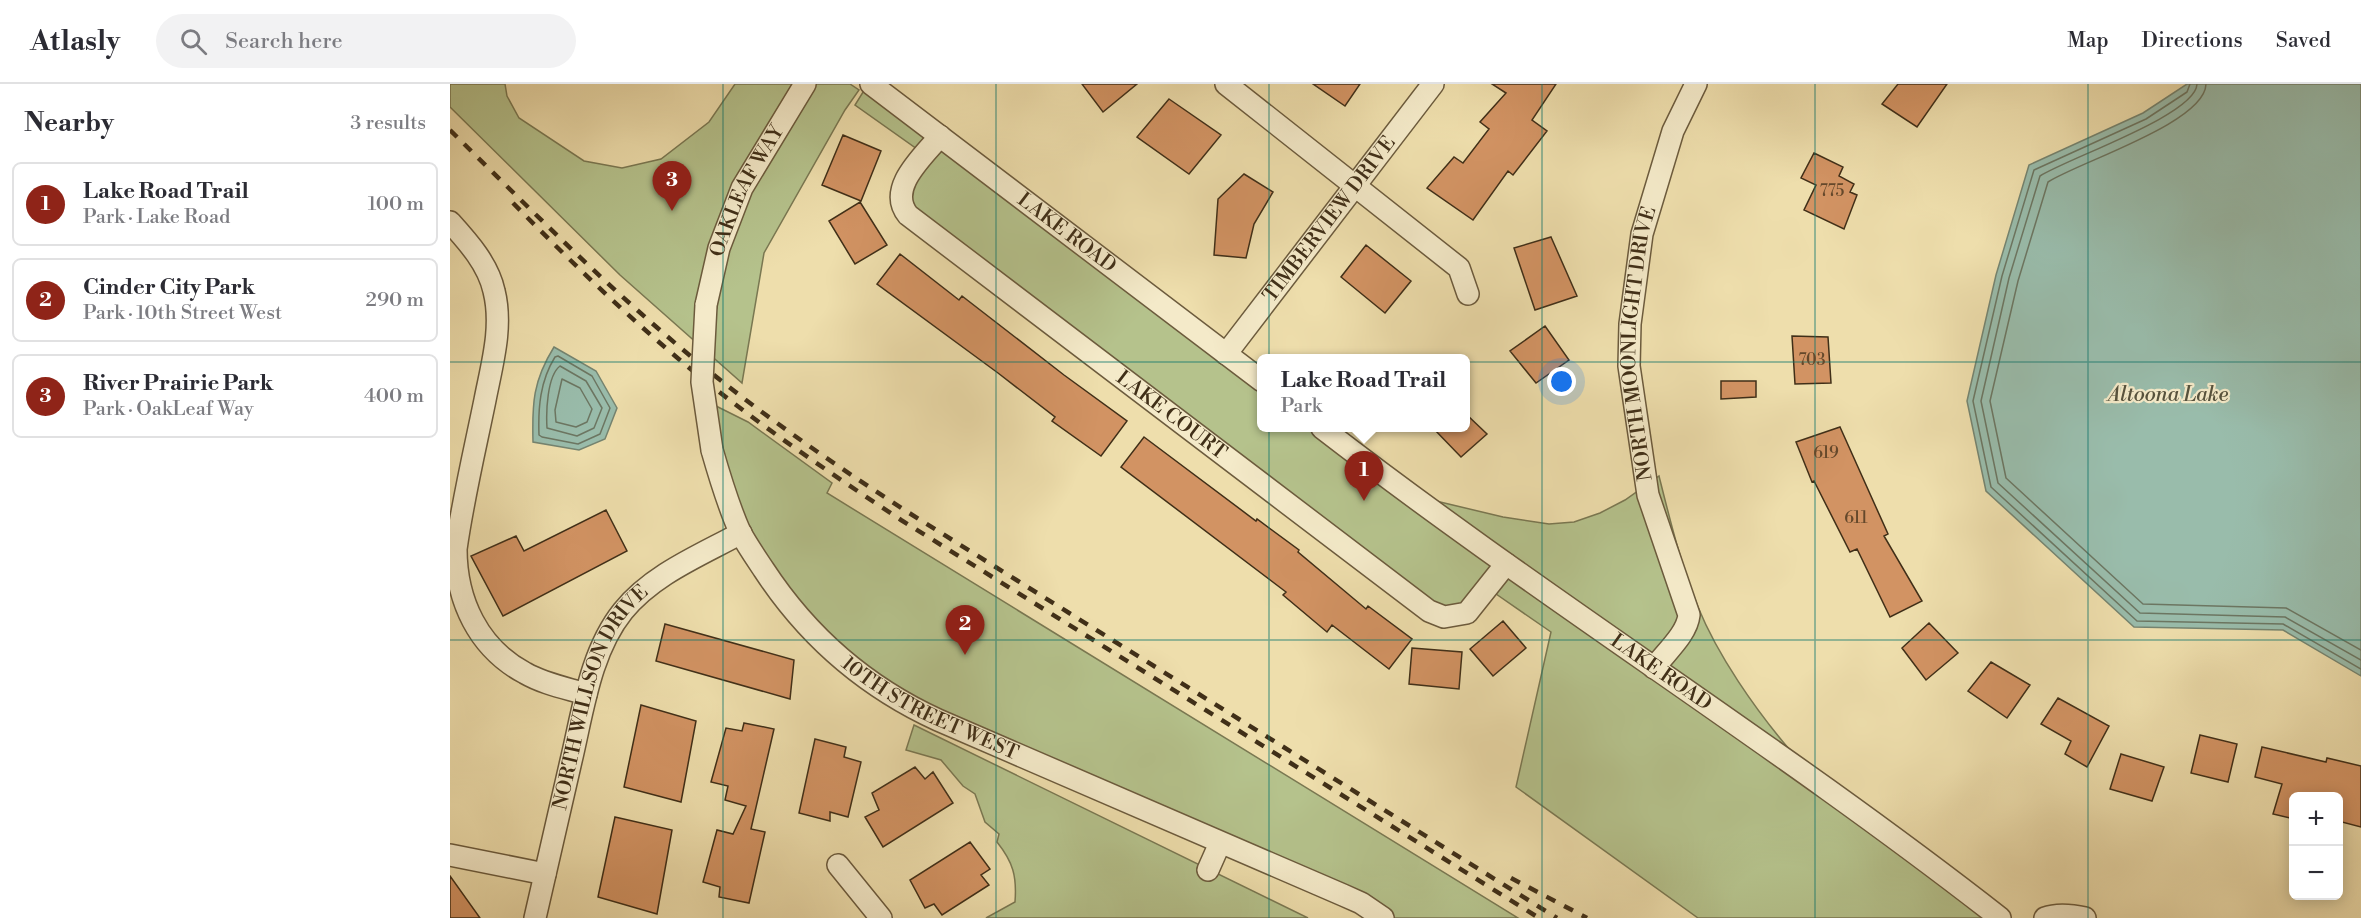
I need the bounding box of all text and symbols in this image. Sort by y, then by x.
search box [156,14,576,68]
text: Atlasly [30,24,120,59]
icon: search [177,25,210,58]
text: Search here [225,28,343,55]
text: Map [2067,28,2109,54]
text: Directions [2142,28,2243,54]
text: Saved [2276,28,2331,54]
text: Nearby [24,107,114,139]
text: 3 results [350,111,426,136]
street label: OAKLEAF WAY [705,120,790,259]
street label: TIMBERVIEW DRIVE [1258,131,1401,307]
pin: 3 [652,162,692,211]
text: Lake Road Trail [83,178,249,205]
house number: 775 [1820,181,1844,201]
street label: LAKE ROAD [1012,187,1121,278]
text: 1 [41,192,50,217]
text: 100 m [368,192,424,217]
street label: NORTH MOONLIGHT DRIVE [1616,204,1662,483]
text: Park · Lake Road [83,205,230,230]
text: Cinder City Park [83,274,255,301]
text: 2 [39,288,52,313]
text: 290 m [366,288,424,313]
text: Park · 10th Street West [83,301,282,326]
house number: 703 [1798,350,1826,370]
popup [1257,354,1470,432]
street label: LAKE COURT [1111,365,1232,465]
text: Lake Road Trail [1281,367,1446,394]
your location [1547,367,1576,396]
text: River Prairie Park [83,370,273,397]
water label: Altoona Lake [2106,382,2228,408]
text: 3 [39,384,52,409]
text: 400 m [364,384,424,409]
text: Park [1281,394,1322,419]
text: Park · OakLeaf Way [83,397,254,422]
house number: 619 [1813,443,1839,463]
pin: 1 [1344,452,1384,501]
house number: 611 [1844,508,1868,528]
street label: NORTH WILLSON DRIVE [548,579,653,812]
pin: 2 [946,606,984,655]
street label: LAKE ROAD [1606,628,1717,716]
street label: 10TH STREET WEST [836,651,1022,766]
map controls [2289,792,2343,900]
button: + [2289,792,2343,846]
button: − [2289,846,2343,900]

